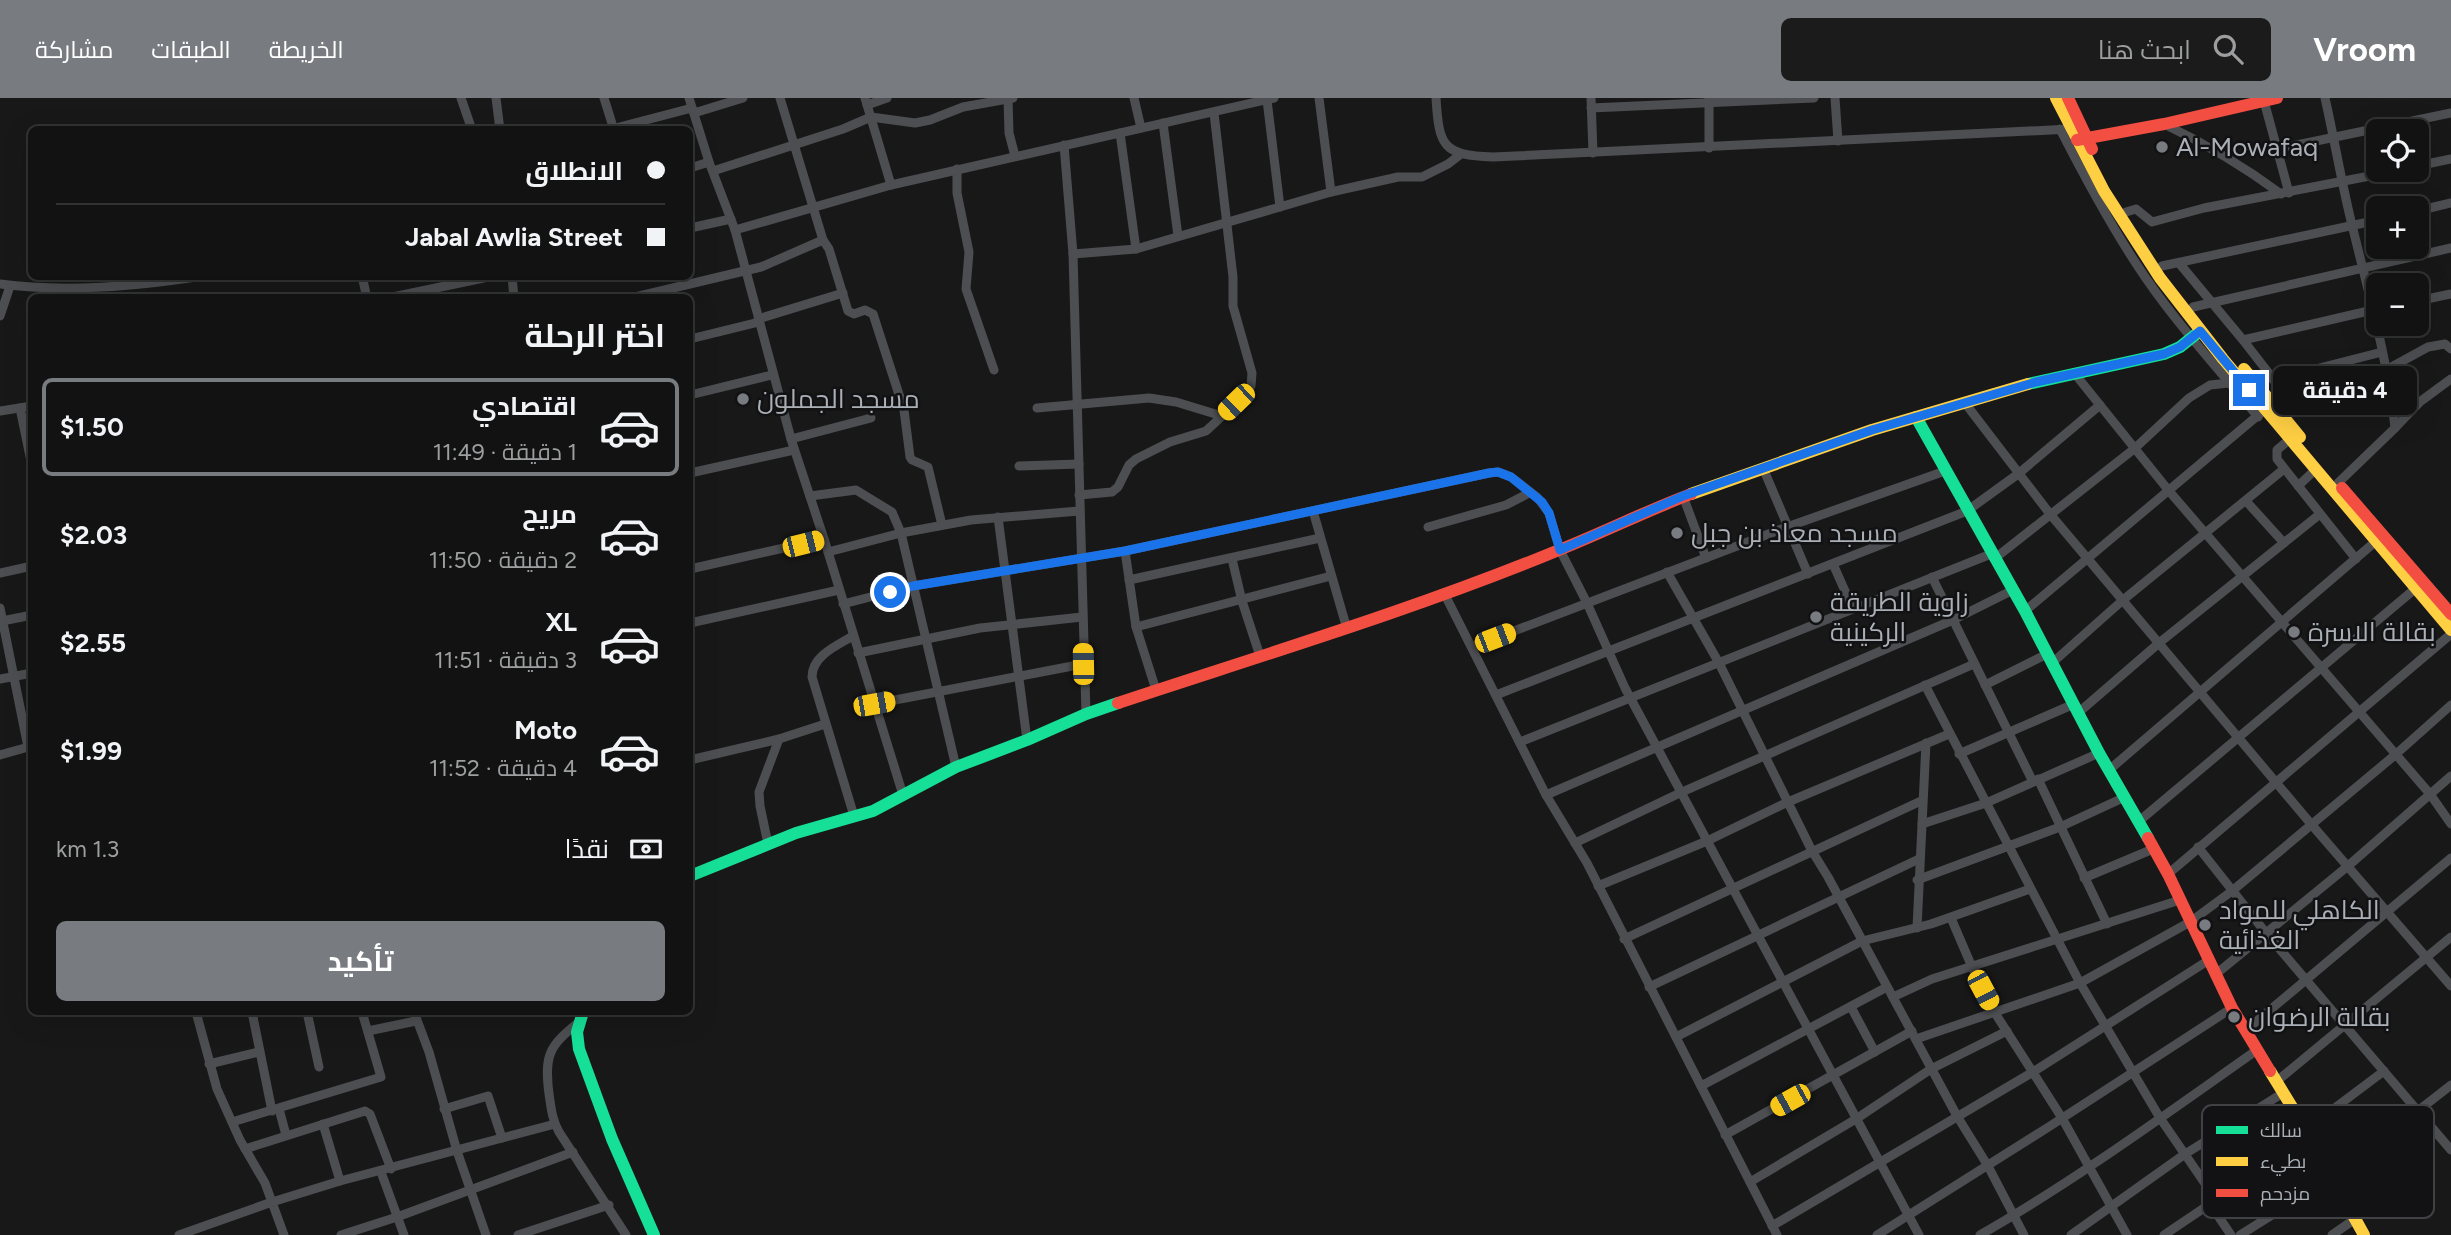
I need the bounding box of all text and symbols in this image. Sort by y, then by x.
search box [1781,18,2271,81]
icon: search [2209,30,2247,68]
text: Vroom [2313,30,2416,69]
text: ابحث هنا [2098,34,2191,66]
text: مشاركة [35,35,113,64]
text: الطبقات [151,35,231,64]
text: الخريطة [269,35,344,64]
map controls [2366,119,2429,336]
button: locate [2366,119,2429,182]
place label: Al-Mowafaq [2176,131,2318,163]
marker: Al-Mowafaq [2154,139,2170,155]
text: الانطلاق [525,155,623,187]
button: + [2366,196,2429,259]
text: Jabal Awlia Street [405,221,623,253]
button: − [2366,273,2429,336]
text: اختر الرحلة [524,317,665,355]
callout: 4 دقيقة [2274,366,2417,414]
route end [2233,374,2265,406]
text: 4 دقيقة [2302,376,2388,404]
car [1214,380,1259,424]
place label: مسجد الجملون [757,383,920,415]
text: اقتصادي [472,390,577,422]
marker: مسجد الجملون [735,391,751,407]
icon: car [598,396,661,459]
text: $1.50 [60,411,124,443]
text: 1 دقيقة · 11:49 [433,438,577,466]
text: مريح [522,498,577,530]
icon: car [598,504,661,567]
place label: مسجد معاذ بن جبل [1691,517,1898,549]
text: $2.03 [60,519,127,551]
marker: مسجد معاذ بن جبل [1669,525,1685,541]
car [781,529,826,559]
text: 2 دقيقة · 11:50 [429,546,577,574]
route start [874,576,906,608]
place label: زاوية الطريقة الركينية [1830,586,1968,648]
text: XL [545,606,577,638]
marker: زاوية الطريقة الركينية [1808,609,1824,625]
icon: car [598,612,661,675]
place label: بقالة الاسرة [2308,616,2436,648]
car [1472,621,1519,655]
marker: بقالة الاسرة [2286,624,2302,640]
text: $2.55 [60,627,126,659]
car [1073,643,1094,685]
text: 3 دقيقة · 11:51 [434,646,577,674]
car [852,690,897,718]
text: Moto [514,714,577,746]
icon: car [598,720,661,783]
text: $1.99 [60,735,122,767]
text: 4 دقيقة · 11:52 [429,754,577,782]
icon: cash [627,830,665,868]
text: نقدًا [565,833,609,865]
text: 1.3 km [56,835,119,863]
place label: الكاهلي للمواد الغذائية [2219,894,2380,956]
marker: الكاهلي للمواد الغذائية [2197,917,2213,933]
button: تأكيد [56,921,665,1001]
car [1964,967,2003,1013]
place label: بقالة الرضوان [2248,1001,2390,1033]
marker: بقالة الرضوان [2226,1009,2242,1025]
car [1767,1081,1814,1119]
legend [2202,1105,2434,1218]
text: سالك [2260,1119,2302,1142]
text: بطيء [2260,1150,2306,1176]
text: مزدحم [2260,1182,2310,1207]

